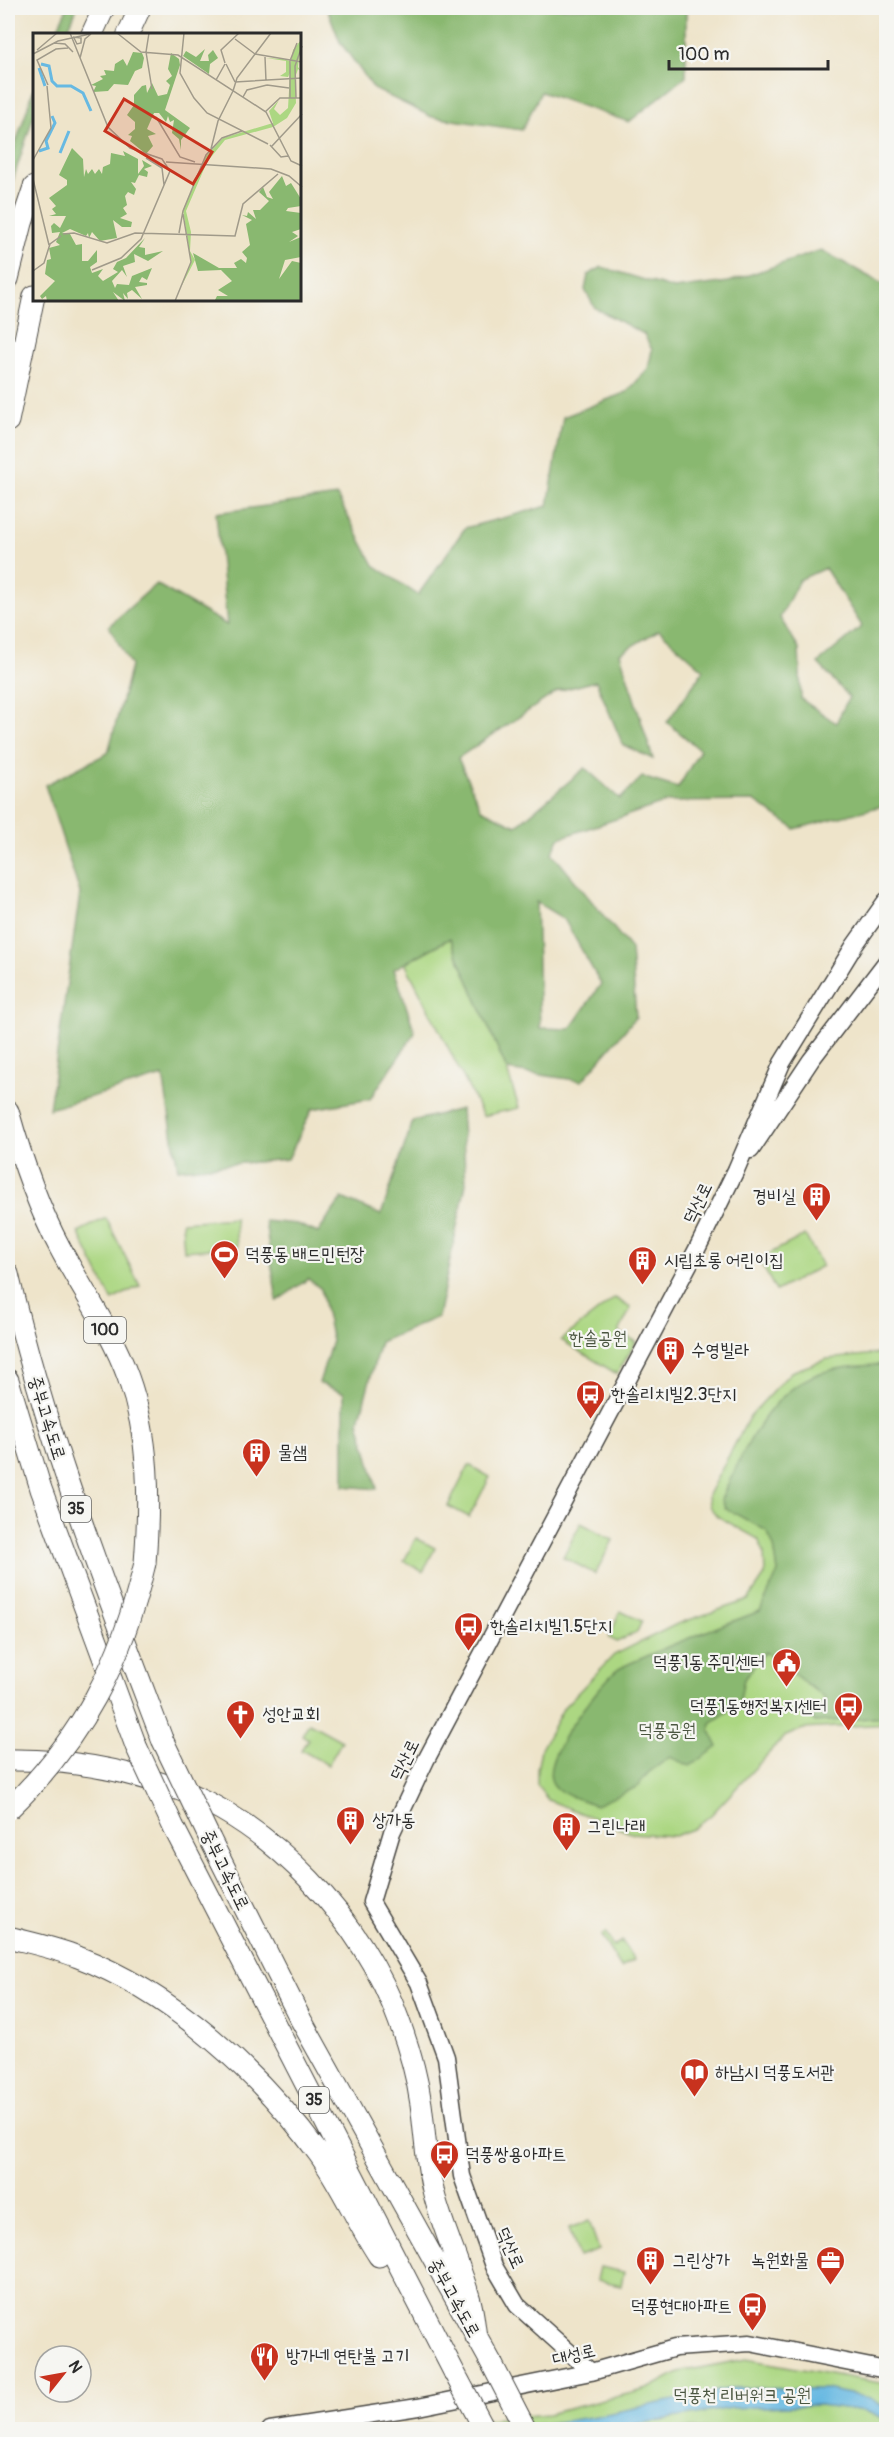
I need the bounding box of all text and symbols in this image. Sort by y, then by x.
inset map [33,33,302,302]
scale bar [669,33,828,71]
text: 100 m [678,43,730,66]
street label: 덕산로 [678,1178,718,1228]
building icon: 경비실 [801,1180,833,1222]
place label: 경비실 [753,1185,797,1208]
sports icon: 덕풍동 배드민턴장 [208,1238,240,1280]
place label: 덕풍동 배드민턴장 [245,1243,365,1266]
building icon: 시립초롱 어린이집 [627,1244,659,1286]
place label: 시립초롱 어린이집 [664,1249,784,1272]
road number: 100 [84,1317,126,1343]
park label: 한솔공원 [569,1327,627,1350]
building icon: 수영빌라 [654,1334,686,1376]
place label: 수영빌라 [691,1339,749,1362]
street label: 중부고속도로 [23,1373,71,1463]
bus stop icon: 한솔리치빌2.3단지 [574,1378,606,1420]
place label: 한솔리치빌2.3단지 [611,1383,736,1406]
building icon: 물샘 [241,1436,273,1478]
place label: 물샘 [278,1441,307,1464]
road number: 35 [61,1496,91,1522]
bus stop icon: 한솔리치빌1.5단지 [453,1610,485,1652]
place label: 한솔리치빌1.5단지 [490,1615,612,1638]
public building icon: 덕풍1동 주민센터 [770,1646,802,1688]
place label: 덕풍1동 주민센터 [653,1651,765,1674]
bus stop icon: 덕풍1동행정복지센터 [832,1690,864,1732]
place label: 덕풍1동행정복지센터 [690,1695,827,1718]
church icon: 성안교회 [225,1698,257,1740]
place label: 성안교회 [262,1703,320,1726]
park label: 덕풍공원 [638,1719,696,1742]
street label: 덕산로 [385,1735,425,1785]
building icon: 상가동 [335,1804,367,1846]
place label: 상가동 [372,1809,415,1832]
building icon: 그린나래 [550,1810,582,1852]
place label: 그린나래 [587,1815,645,1838]
street label: 중부고속도로 [196,1826,254,1914]
library icon: 하남시 덕풍도서관 [678,2056,710,2098]
place label: 하남시 덕풍도서관 [715,2061,835,2084]
road number: 35 [299,2087,329,2113]
bus stop icon: 덕풍쌍용아파트 [428,2138,460,2180]
place label: 덕풍쌍용아파트 [465,2143,566,2166]
street label: 덕산로 [491,2223,529,2273]
building icon: 그린상가 [635,2244,667,2286]
office icon: 녹원화물 [814,2244,846,2286]
place label: 그린상가 [672,2249,730,2272]
place label: 녹원화물 [751,2249,809,2272]
street label: 중부고속도로 [423,2254,485,2342]
bus stop icon: 덕풍현대아파트 [737,2290,769,2332]
place label: 덕풍현대아파트 [631,2295,732,2318]
street label: 대성로 [550,2339,598,2371]
restaurant icon: 방가네 연탄불 고기 [249,2340,281,2382]
north arrow [33,2344,93,2404]
place label: 방가네 연탄불 고기 [286,2345,410,2368]
text: N [64,2357,86,2377]
park label: 덕풍천 리버워크 공원 [673,2384,811,2407]

